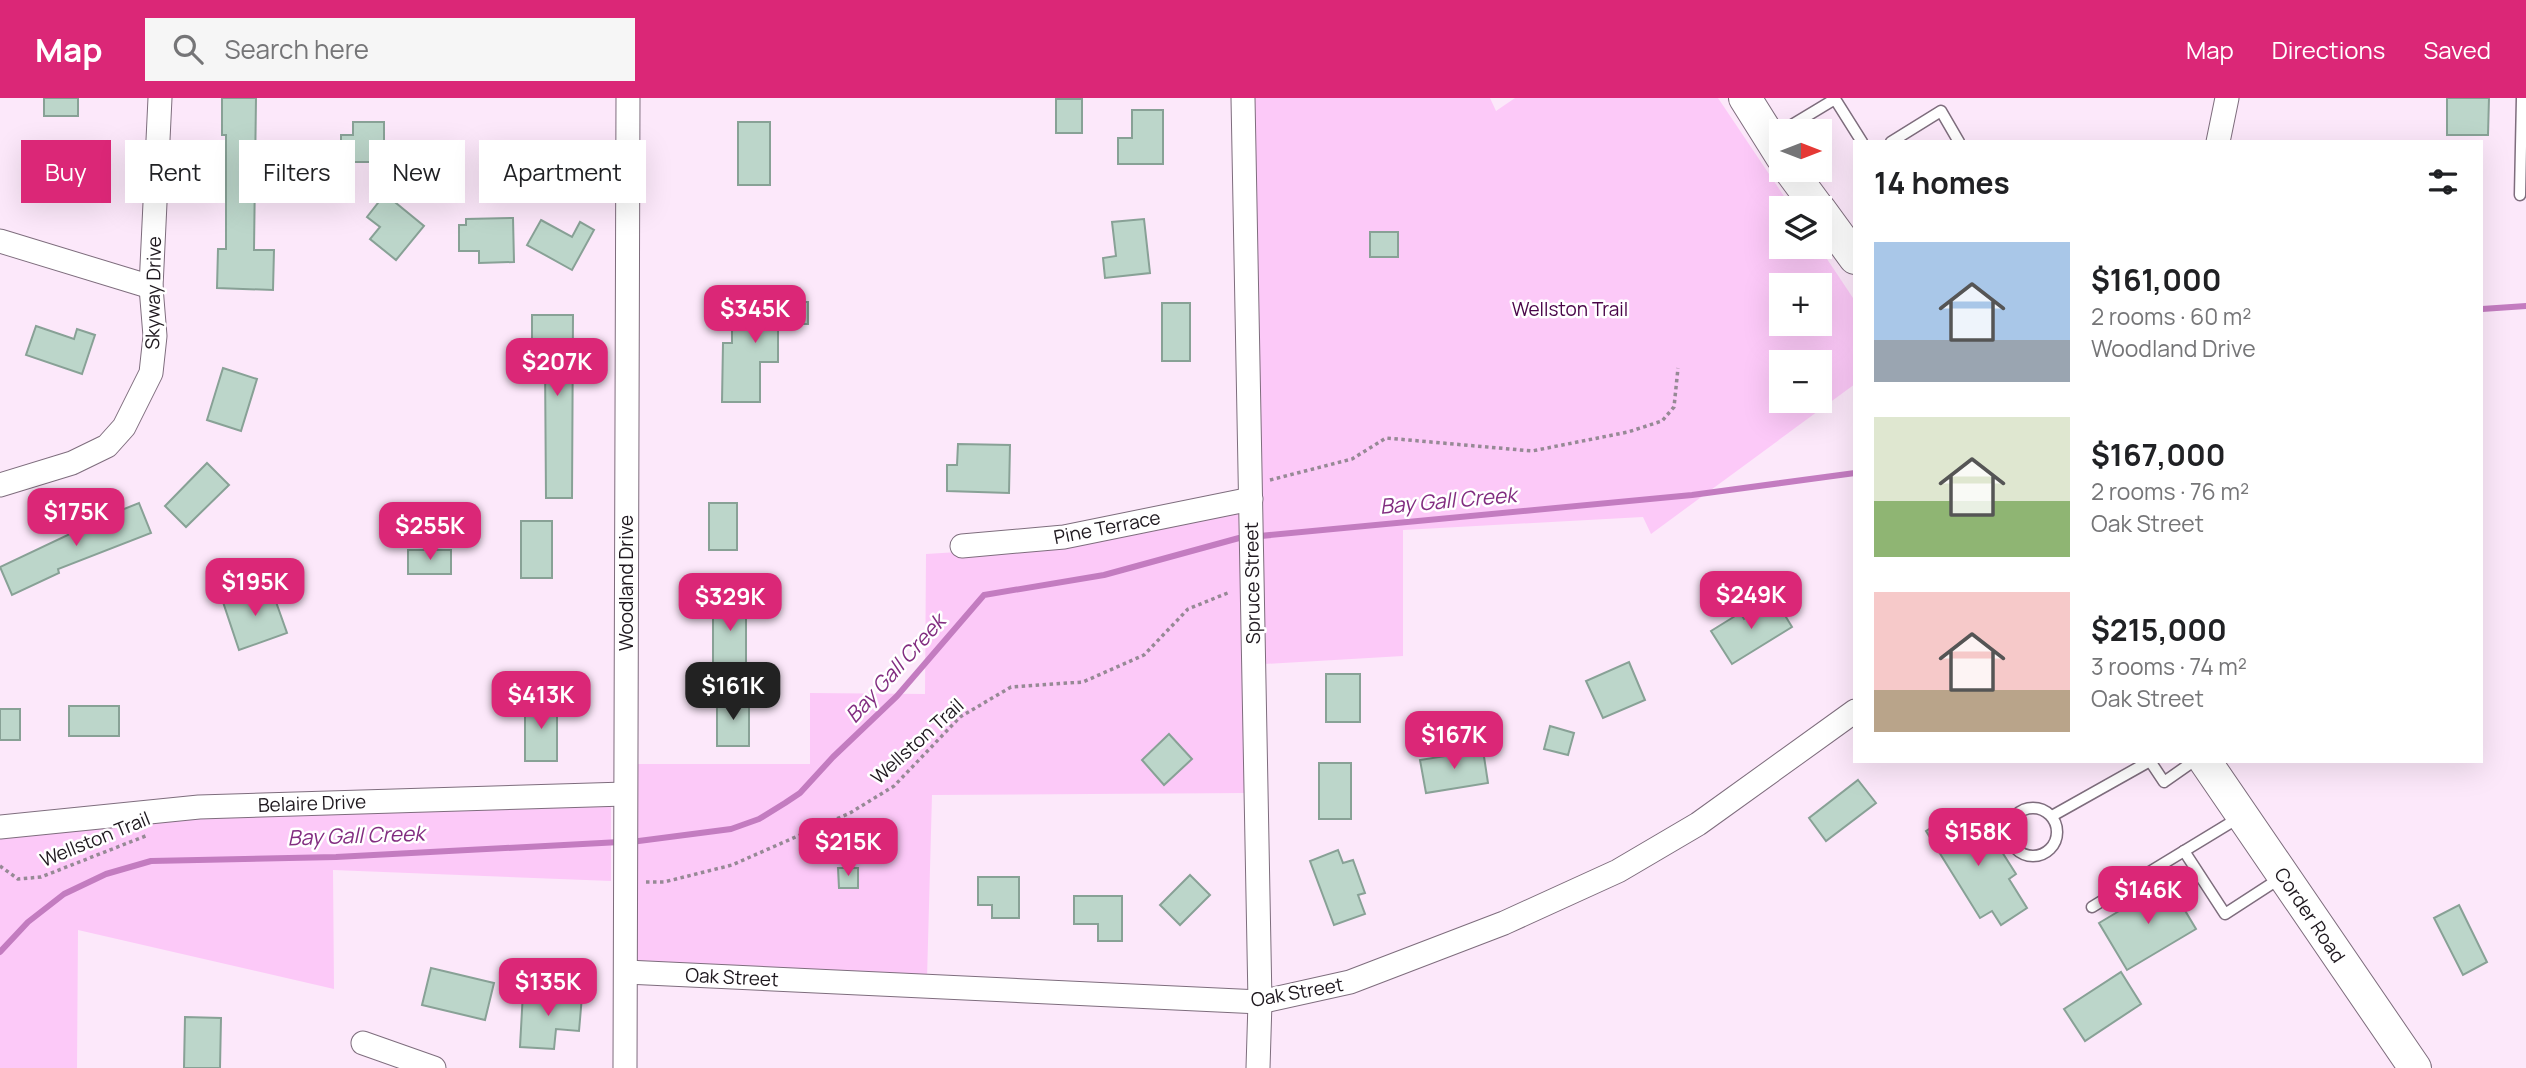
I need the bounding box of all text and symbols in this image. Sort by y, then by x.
search box [145,18,635,81]
text: Map [35,27,103,72]
icon: search [169,30,207,68]
text: Search here [225,31,369,67]
text: Map [2186,33,2234,66]
text: Directions [2272,33,2385,66]
text: Saved [2423,33,2491,66]
north arrow [1769,119,1832,182]
map controls [1769,119,1832,413]
chip: Buy [21,140,111,203]
chip: Rent [125,140,225,203]
chip: Filters [239,140,355,203]
chip: New [369,140,465,203]
chip: Apartment [479,140,646,203]
text: 14 homes [1874,162,2010,203]
icon: filters [2424,163,2462,201]
button: layers [1769,196,1832,259]
street label: Skyway Drive [139,236,167,350]
text: $161,000 [2091,259,2221,300]
icon: home [1930,270,2014,354]
button: + [1769,273,1832,336]
pin: $345K [706,286,804,345]
text: $345K [720,292,790,324]
park label: Wellston Trail [1512,296,1628,322]
text: 2 rooms · 60 m² [2091,300,2252,332]
text: Woodland Drive [2091,332,2256,364]
pin: $207K [508,338,606,398]
text: $207K [522,345,592,377]
button: − [1769,350,1832,413]
text: $167,000 [2091,434,2225,475]
icon: home [1930,445,2014,529]
text: 2 rooms · 76 m² [2091,475,2249,507]
water label: Bay Gall Creek [1379,480,1520,520]
pin: $175K [27,489,125,548]
text: $175K [43,495,109,527]
pin: $255K [381,503,479,562]
street label: Pine Terrace [1051,504,1163,550]
text: Oak Street [2091,507,2204,539]
text: $255K [395,509,465,541]
street label: Woodland Drive [613,515,639,651]
street label: Spruce Street [1238,522,1266,644]
pin: $195K [206,559,304,618]
text: $195K [221,565,289,597]
pin: $249K [1702,572,1800,631]
pin: $329K [681,574,779,633]
text: $249K [1716,578,1786,610]
text: $329K [695,580,765,612]
water label: Bay Gall Creek [839,606,953,728]
text: $215,000 [2091,609,2227,650]
icon: home [1930,620,2014,704]
text: 3 rooms · 74 m² [2091,650,2247,682]
pin: $161K [684,662,782,722]
text: $161K [701,669,765,701]
pin: $413K [492,672,590,731]
text: $413K [508,678,574,710]
text: Oak Street [2091,682,2204,714]
street label: Wellston Trail [865,692,969,790]
pin: $167K [1405,712,1503,771]
text: $167K [1421,718,1487,750]
street label: Belaire Drive [257,788,367,818]
street label: Wellston Trail [36,805,154,873]
pin: $158K [1929,808,2027,868]
text: $158K [1945,815,2011,847]
pin: $215K [799,818,897,878]
water label: Bay Gall Creek [287,819,428,851]
text: $215K [815,825,881,857]
street label: Corder Road [2269,862,2351,968]
pin: $146K [2099,866,2197,926]
text: $146K [2114,873,2182,905]
pin: $135K [499,958,597,1018]
street label: Oak Street [685,962,779,992]
text: $135K [515,965,581,997]
street label: Oak Street [1249,971,1345,1013]

